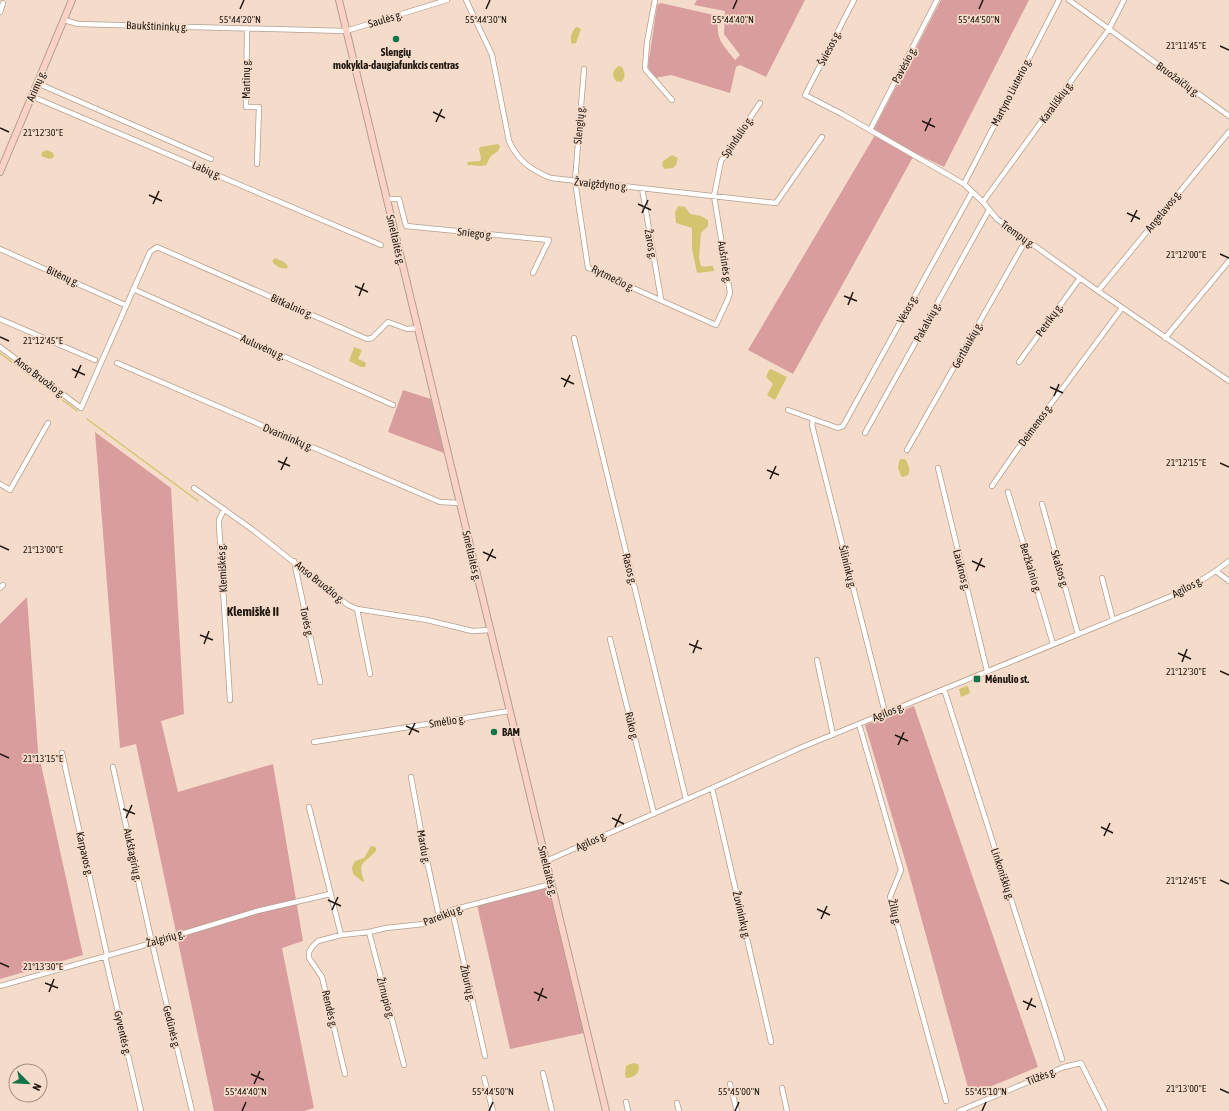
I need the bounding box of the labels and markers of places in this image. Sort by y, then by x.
marker: Slengių mokykla-daugiafunkcis centras [391,34,401,44]
place label: Slengių mokykla-daugiafunkcis centras [333,46,459,71]
place label: Mėnulio st. [985,673,1029,685]
marker: Mėnulio st. [972,674,982,684]
place label: BAM [502,726,520,738]
marker: BAM [489,727,499,737]

